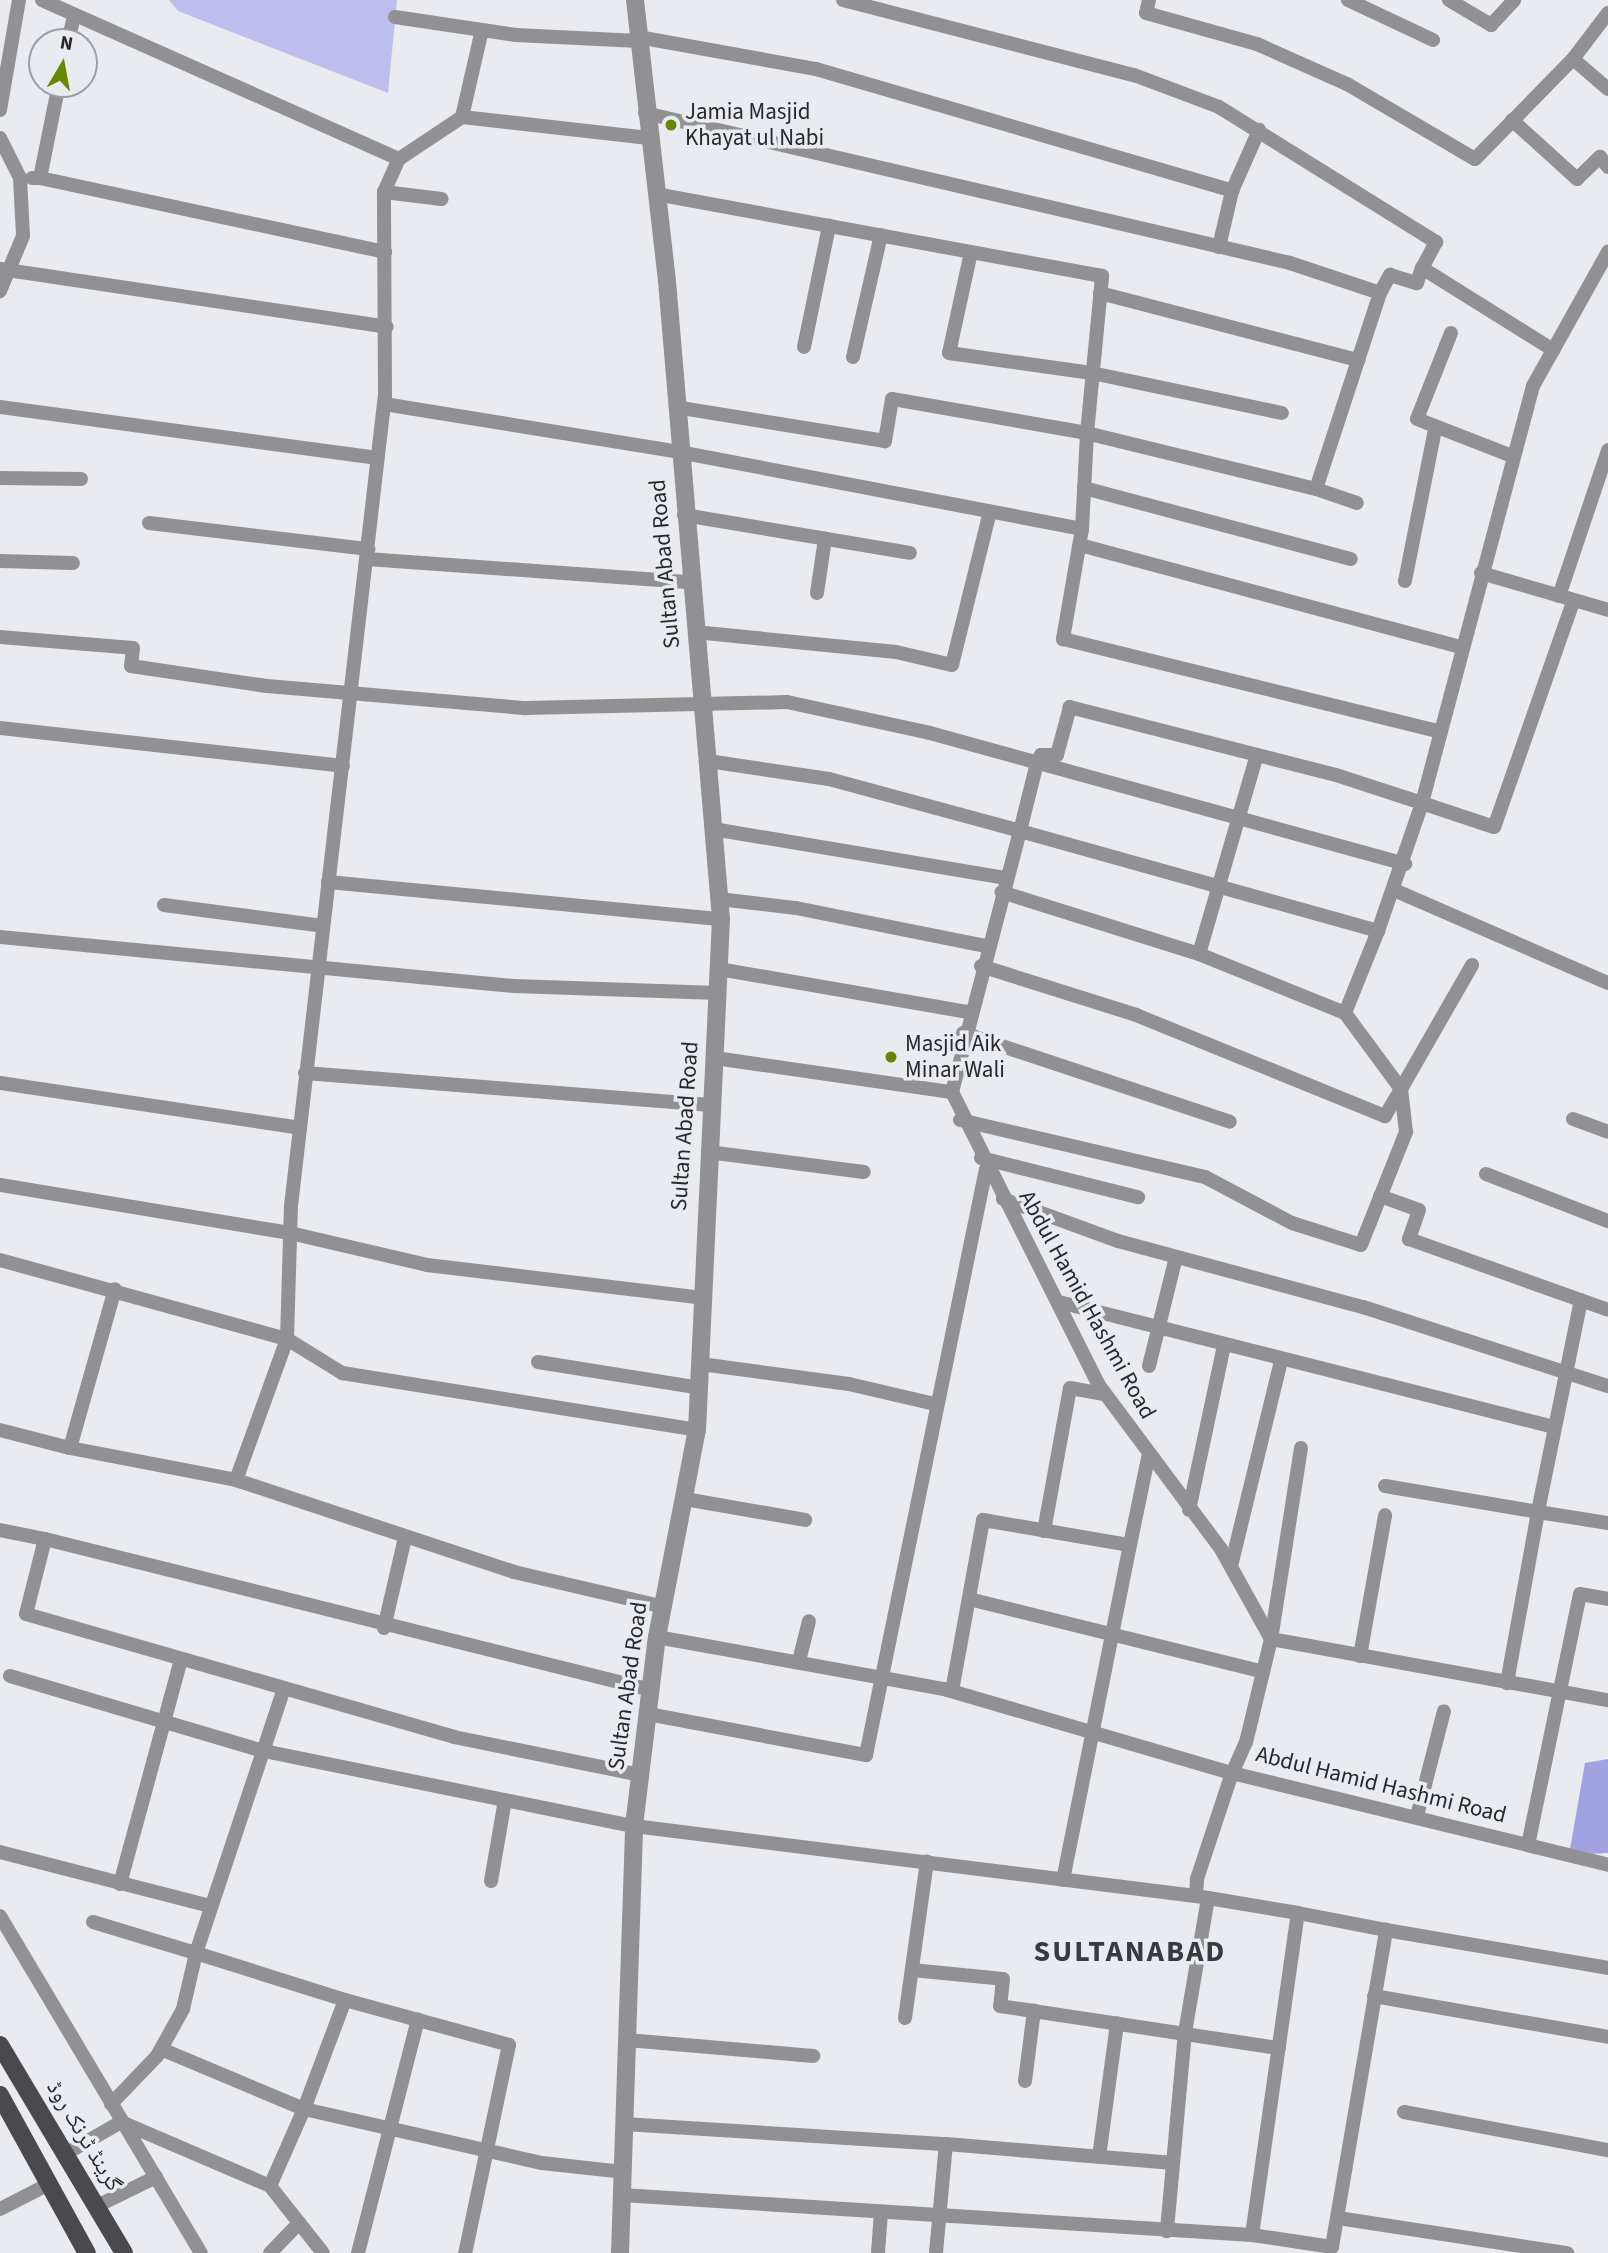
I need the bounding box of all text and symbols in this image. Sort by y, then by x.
north arrow [28,28,98,98]
text: N [58,29,75,58]
place label: Jamia Masjid Khayat ul Nabi [685,98,824,152]
marker: Jamia Masjid Khayat ul Nabi [663,117,679,133]
street label: Sultan Abad Road [644,478,686,650]
place label: Masjid Aik Minar Wali [905,1030,1005,1084]
street label: Sultan Abad Road [665,1040,705,1212]
marker: Masjid Aik Minar Wali [883,1049,899,1065]
street label: Abdul Hamid Hashmi Road [1013,1186,1161,1424]
street label: Sultan Abad Road [603,1600,653,1772]
street label: Abdul Hamid Hashmi Road [1253,1741,1509,1829]
district label: SULTANABAD [1035,1934,1225,1970]
street label: گرینڈ ٹرنک روڈ [40,2076,128,2196]

